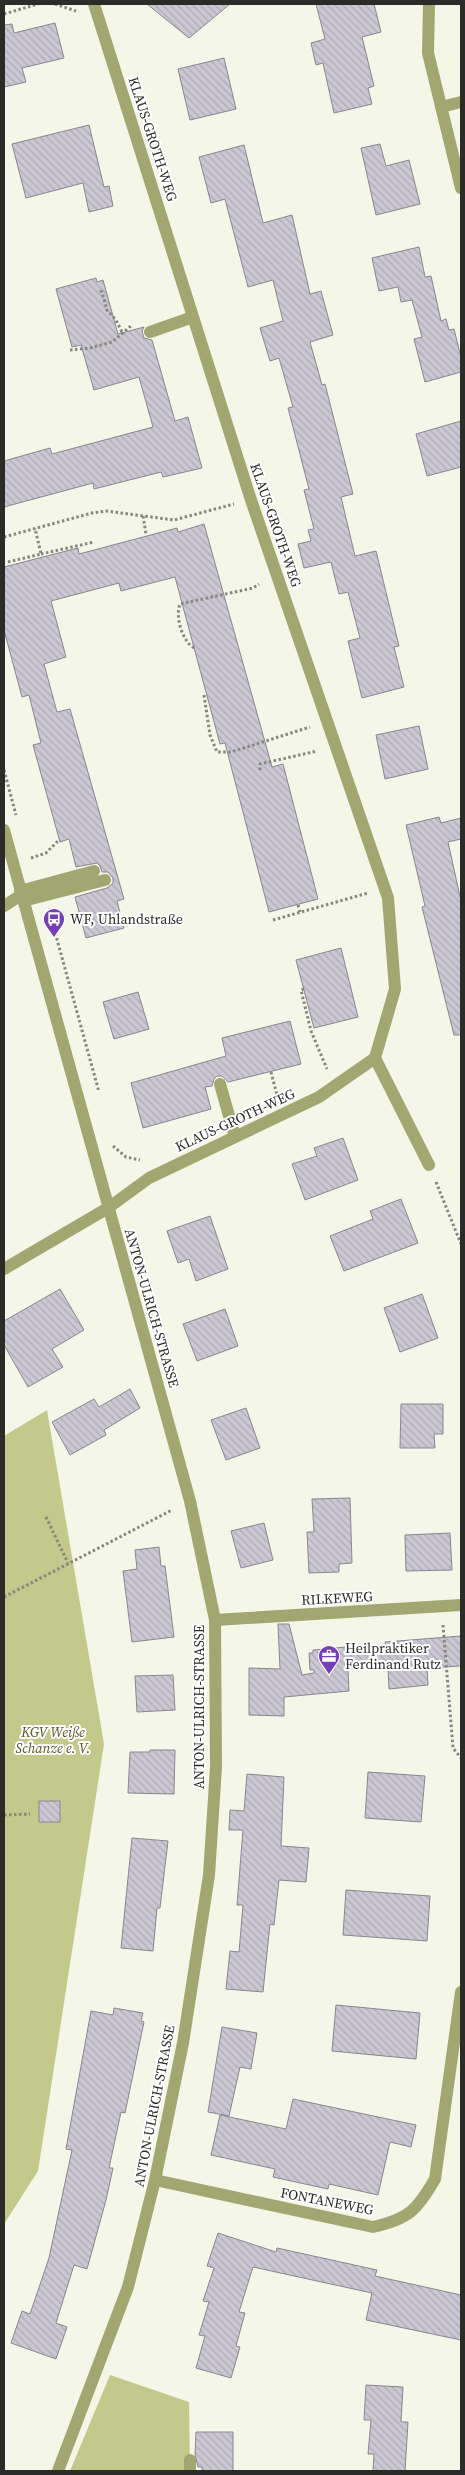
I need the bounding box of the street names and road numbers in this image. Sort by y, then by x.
street label: KLAUS-GROTH-WEG [123,74,183,204]
street label: KLAUS-GROTH-WEG [245,460,307,590]
street label: KLAUS-GROTH-WEG [172,1083,299,1157]
street label: ANTON-ULRICH-STRASSE [120,1226,184,1390]
street label: RILKEWEG [301,1586,374,1610]
street label: ANTON-ULRICH-STRASSE [189,1625,209,1789]
street label: ANTON-ULRICH-STRASSE [128,2023,180,2189]
street label: FONTANEWEG [279,2182,376,2220]

